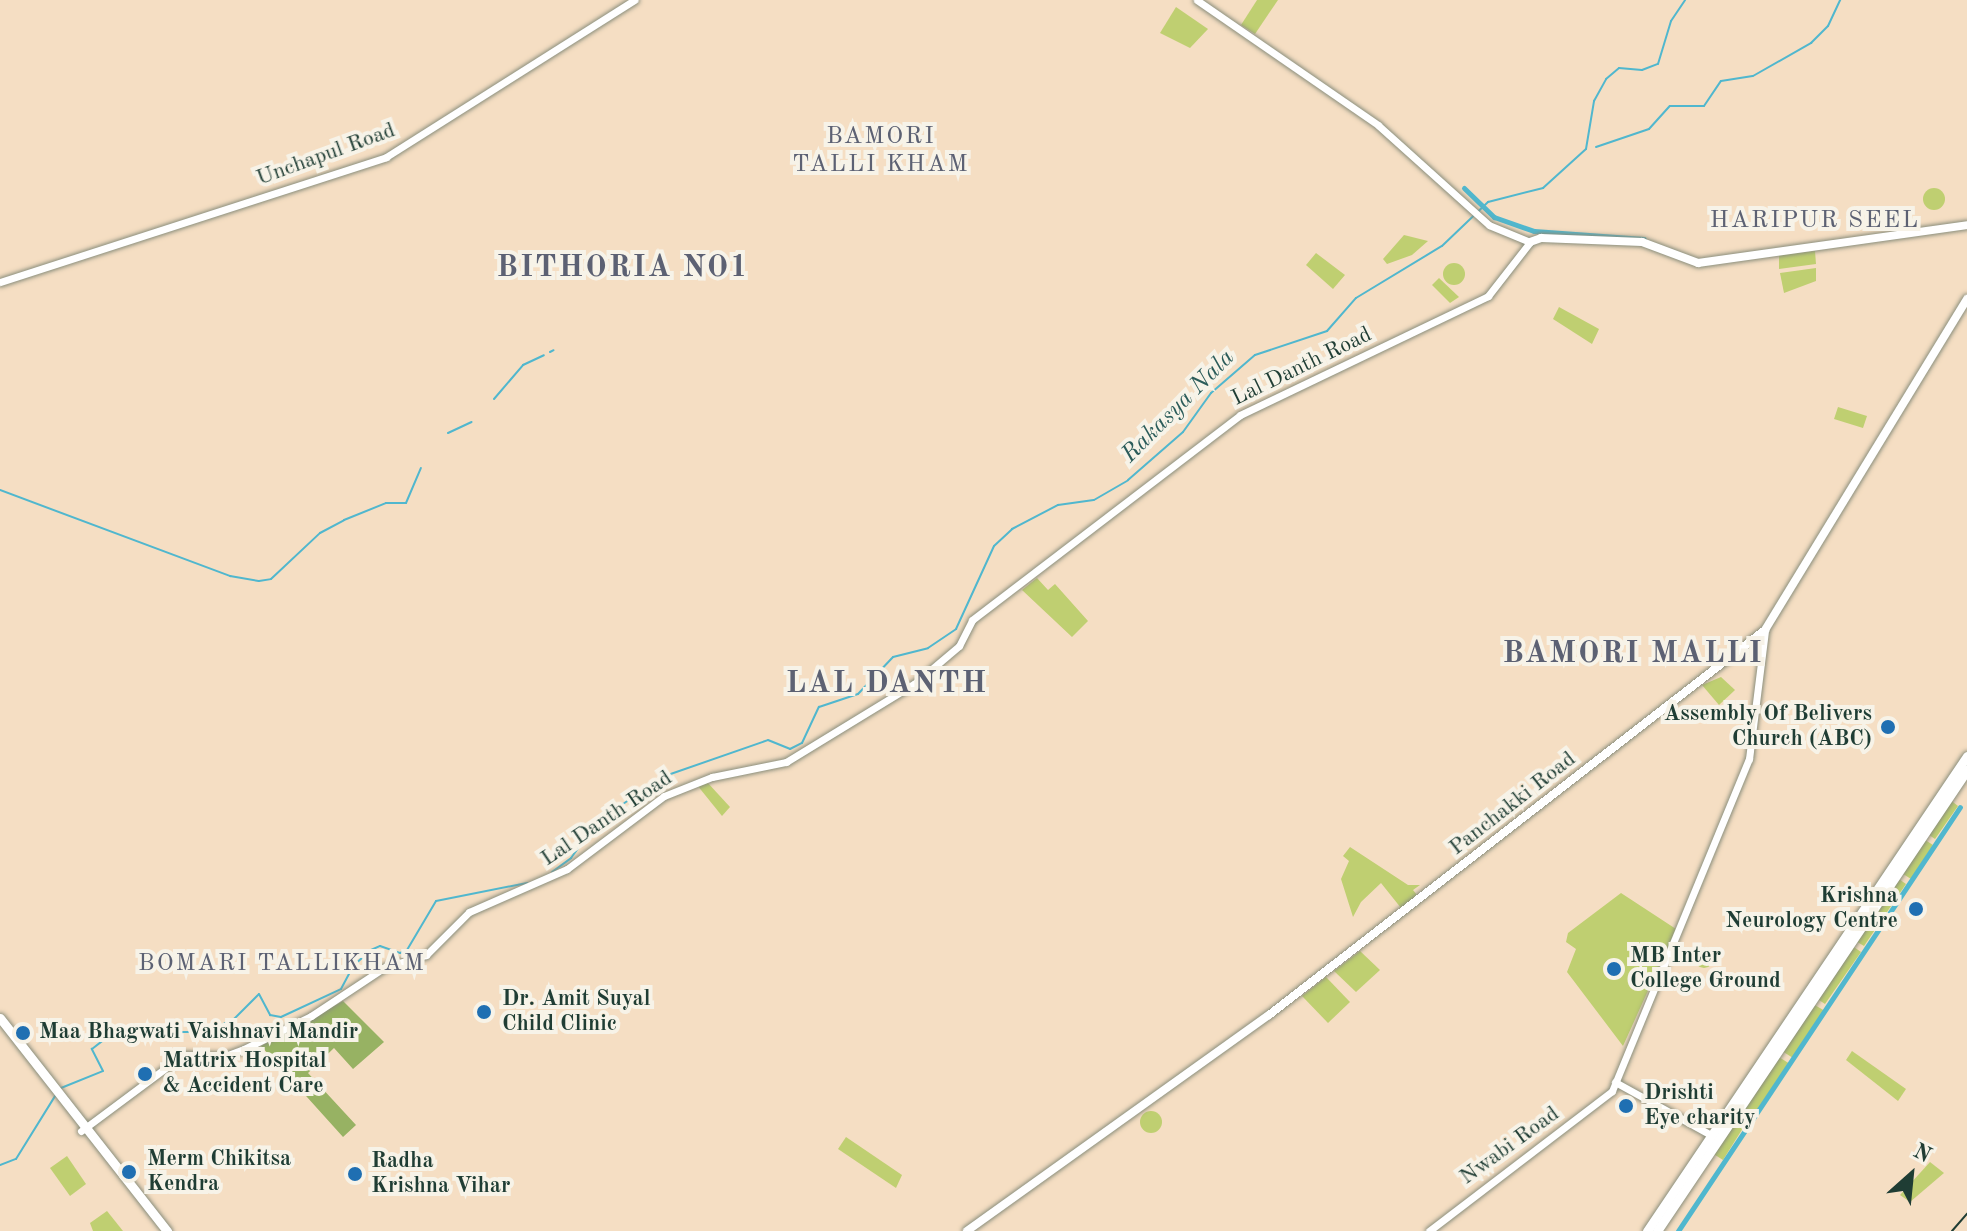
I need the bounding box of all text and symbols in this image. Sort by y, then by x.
street label: Unchapul Road [253,118,399,192]
district label: BAMORI TALLI KHAM [792,124,970,180]
district label: HARIPUR SEEL [1710,208,1920,236]
district label: BITHORIA NO1 [497,250,749,286]
street label: Lal Danth Road [1228,322,1376,412]
water label: Rakasya Nala [1116,344,1242,470]
district label: BAMORI MALLI [1502,636,1764,672]
district label: LAL DANTH [786,666,988,702]
place label: Assembly Of Belivers Church (ABC) [1664,701,1872,752]
marker: Assembly Of Belivers Church (ABC) [1879,718,1897,736]
street label: Panchakki Road [1445,746,1581,862]
street label: Lal Danth Road [536,765,678,873]
place label: Krishna Neurology Centre [1725,883,1898,934]
marker: Krishna Neurology Centre [1905,898,1927,920]
place label: MB Inter College Ground [1630,943,1781,994]
district label: BOMARI TALLIKHAM [138,951,426,979]
marker: MB Inter College Ground [1605,960,1623,978]
place label: Dr. Amit Suyal Child Clinic [502,986,650,1038]
marker: Dr. Amit Suyal Child Clinic [473,1001,495,1023]
place label: Maa Bhagwati Vaishnavi Mandir [39,1020,358,1046]
marker: Maa Bhagwati Vaishnavi Mandir [14,1024,32,1042]
place label: Mattrix Hospital & Accident Care [163,1048,327,1100]
marker: Mattrix Hospital & Accident Care [134,1063,156,1085]
place label: Drishti Eye charity [1644,1080,1756,1132]
marker: Drishti Eye charity [1615,1095,1637,1117]
street label: Nwabi Road [1455,1101,1565,1191]
north arrow [1871,1135,1951,1215]
text: N [1909,1140,1934,1167]
place label: Merm Chikitsa Kendra [147,1146,291,1198]
place label: Radha Krishna Vihar [371,1148,510,1200]
marker: Merm Chikitsa Kendra [118,1161,140,1183]
marker: Radha Krishna Vihar [346,1165,364,1183]

